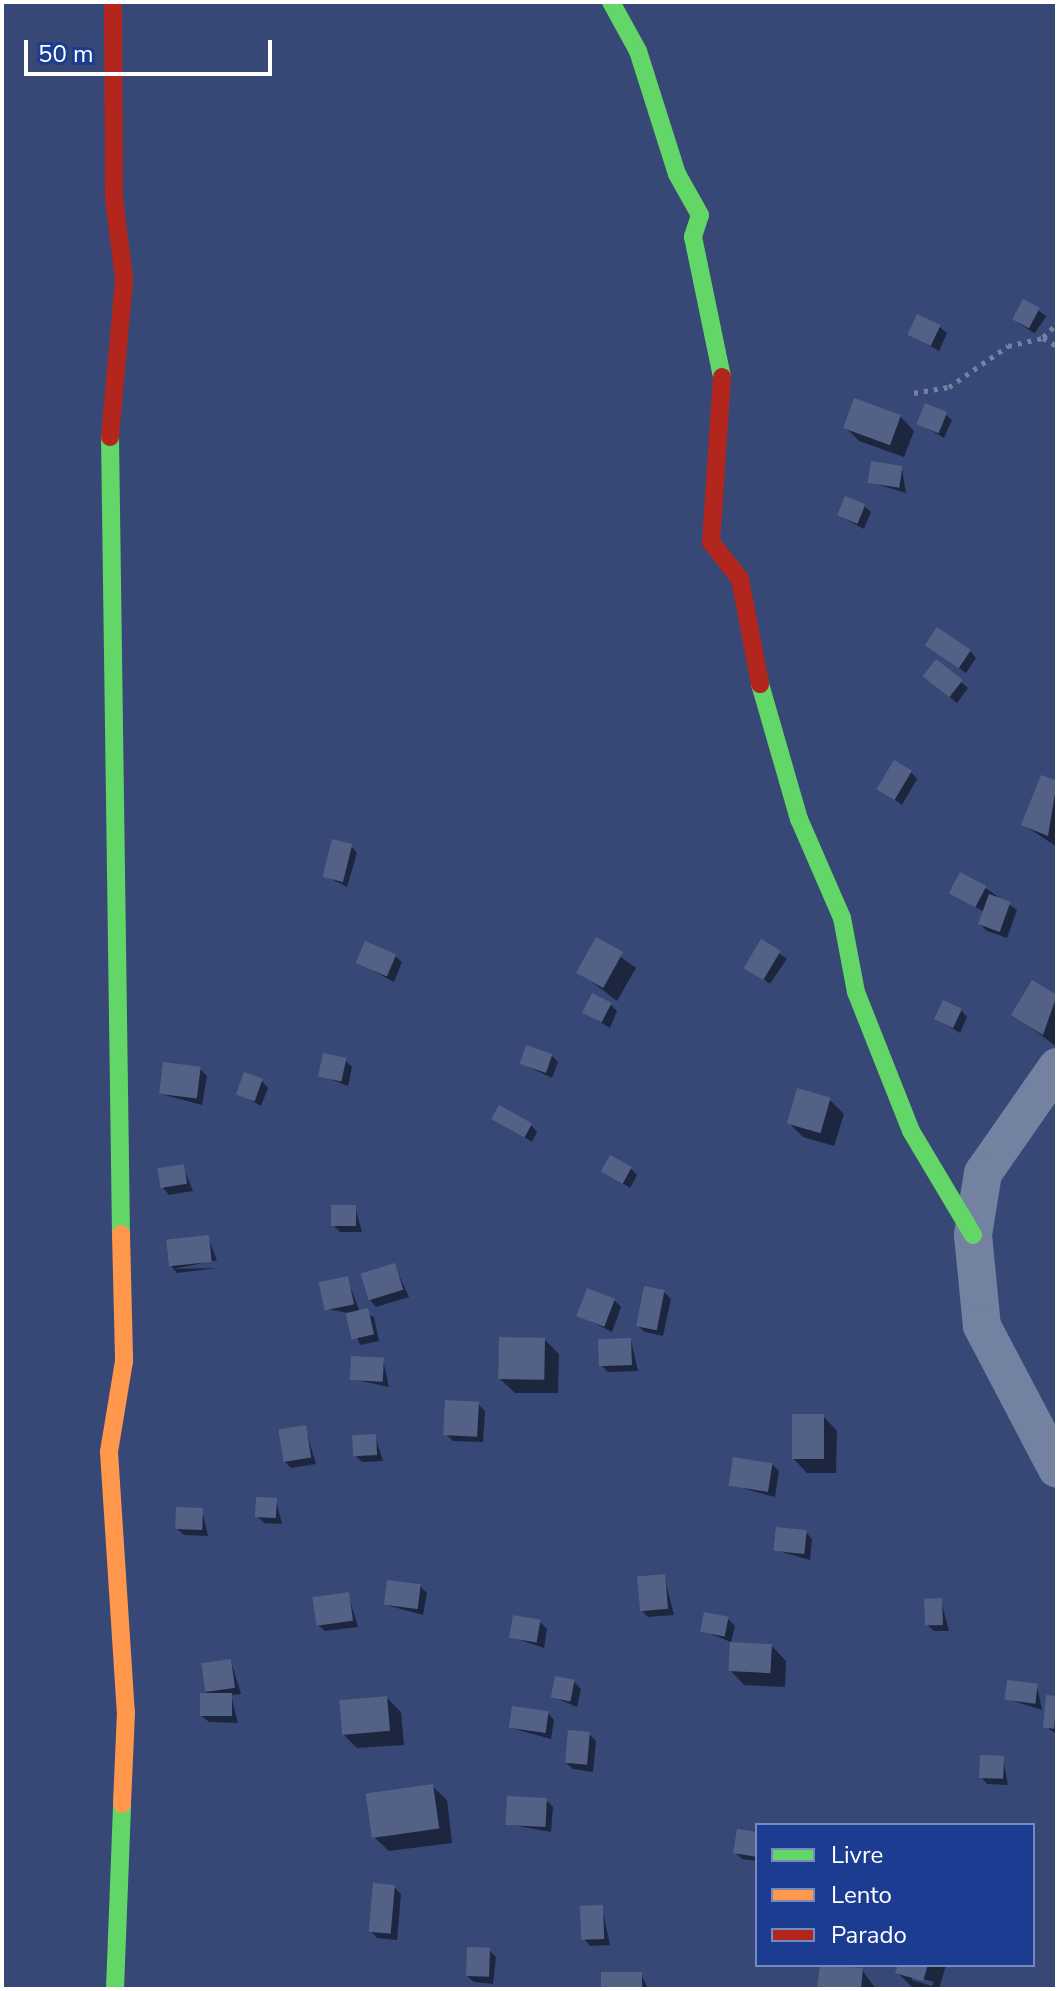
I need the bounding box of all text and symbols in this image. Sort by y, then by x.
scale bar [28,24,276,74]
text: 50 m [38,38,94,70]
legend [755,1823,1035,1967]
text: Livre [831,1839,883,1871]
text: Lento [831,1879,892,1911]
text: Parado [831,1919,907,1951]

